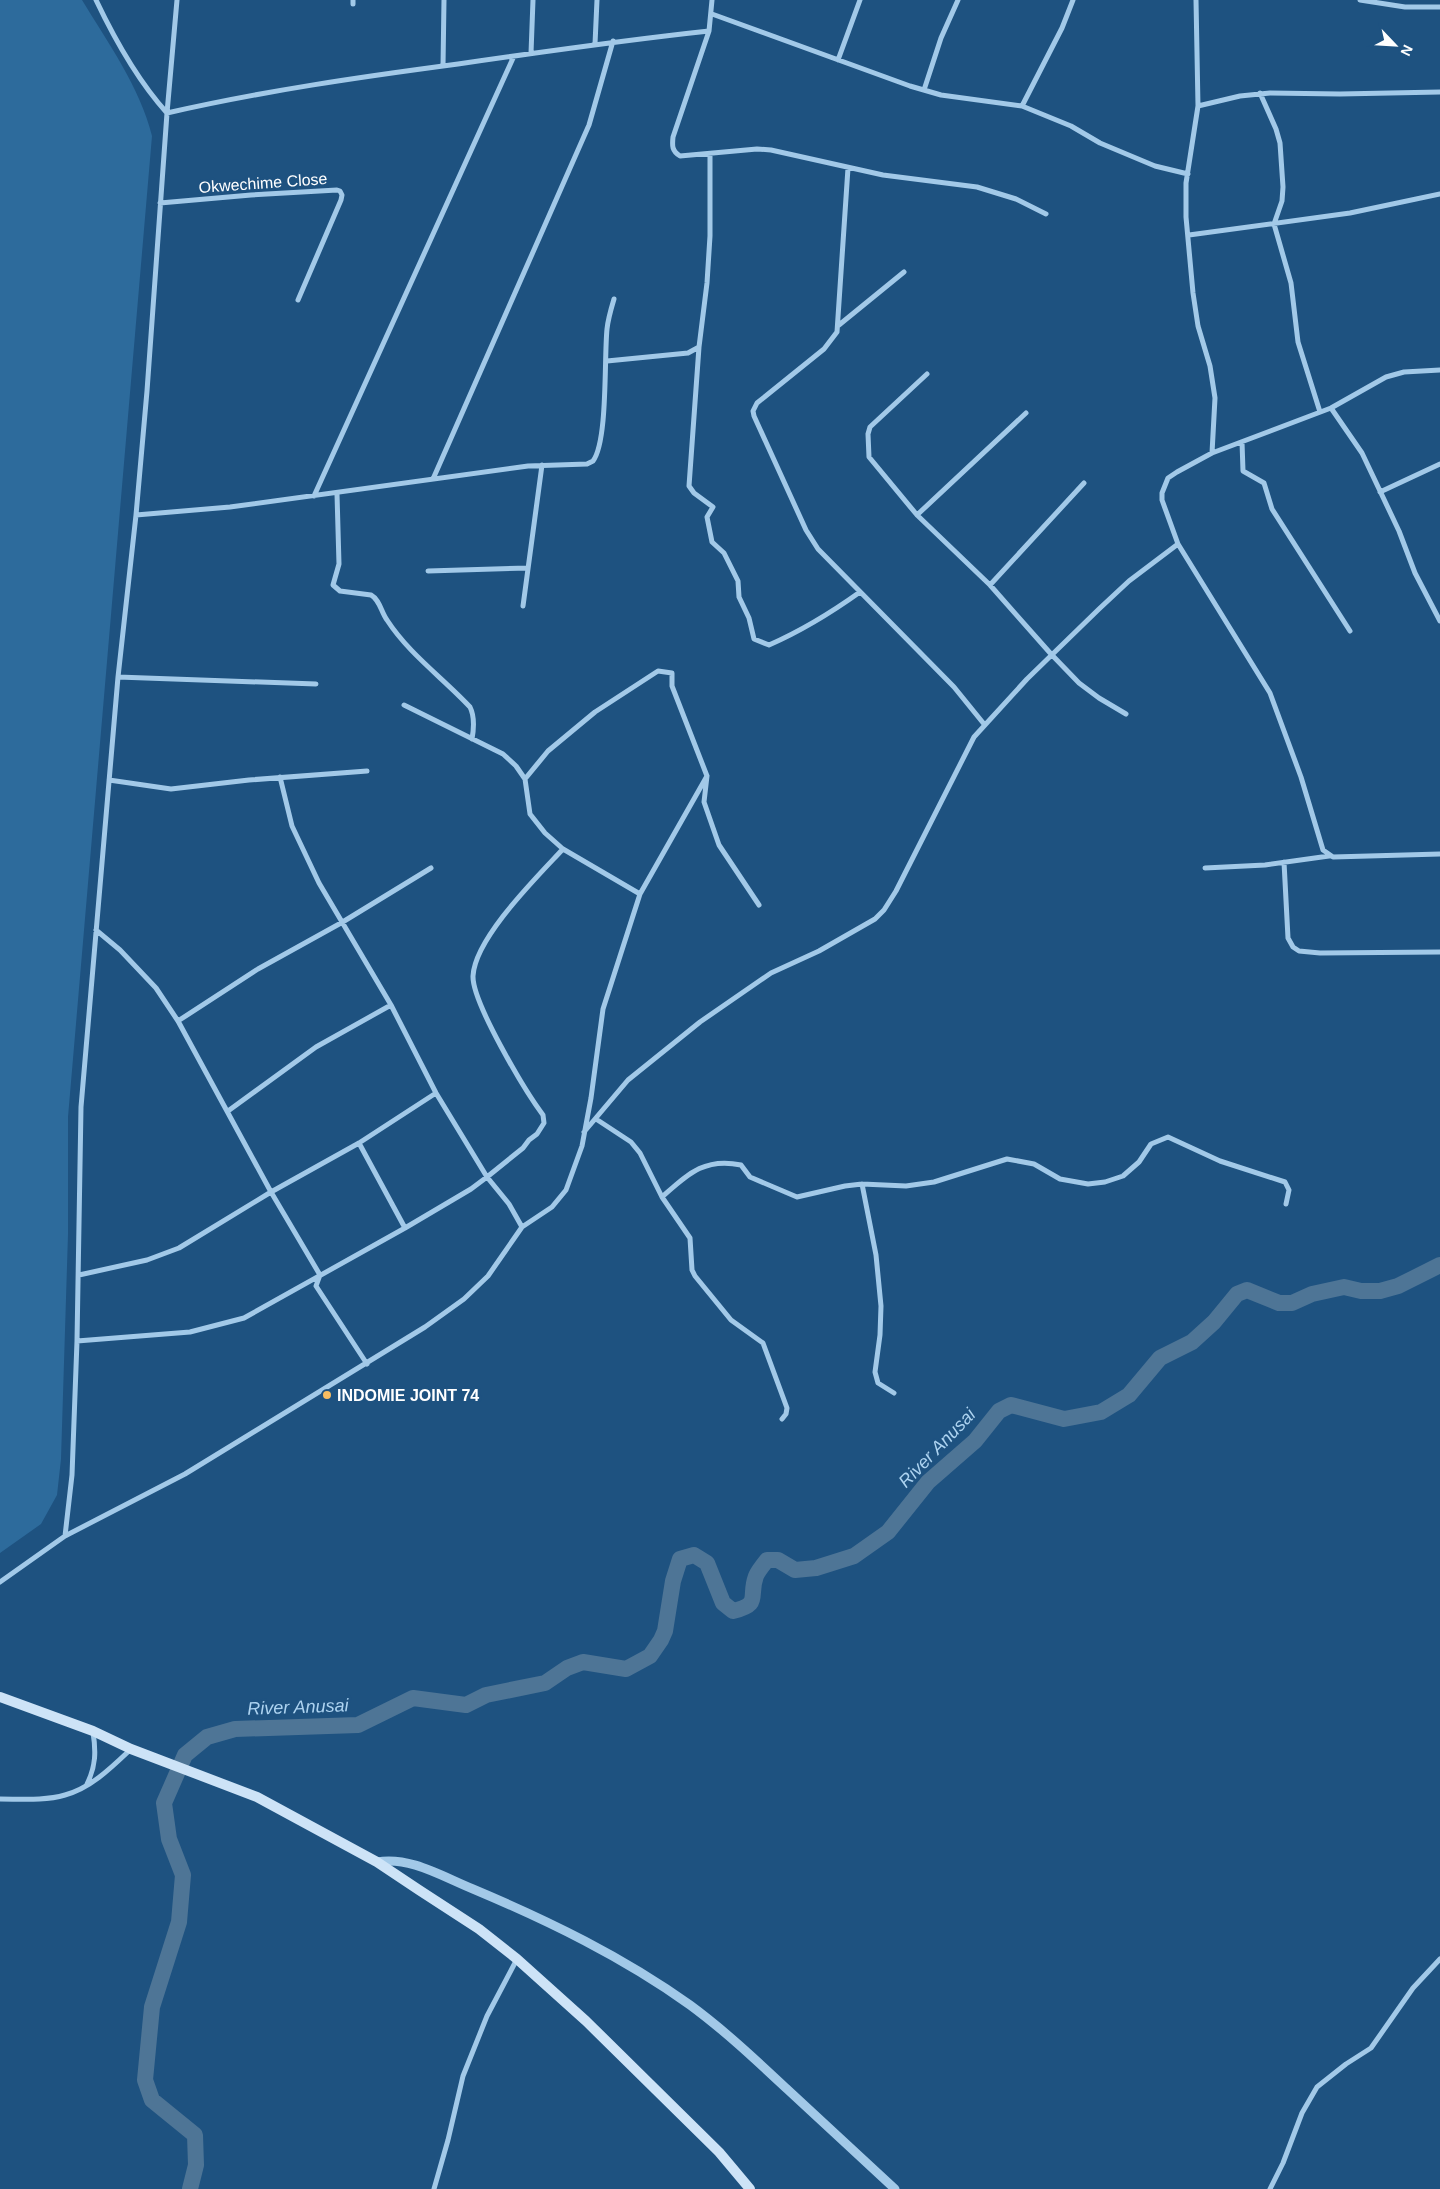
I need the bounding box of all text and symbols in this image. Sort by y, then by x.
north arrow [1370,20,1420,70]
text: N [1397,43,1416,58]
street label: Okwechime Close [198,170,328,196]
place label: INDOMIE JOINT 74 [337,1387,479,1404]
marker: INDOMIE JOINT 74 [321,1389,333,1401]
water label: River Anusai [895,1404,980,1491]
water label: River Anusai [247,1695,350,1719]

